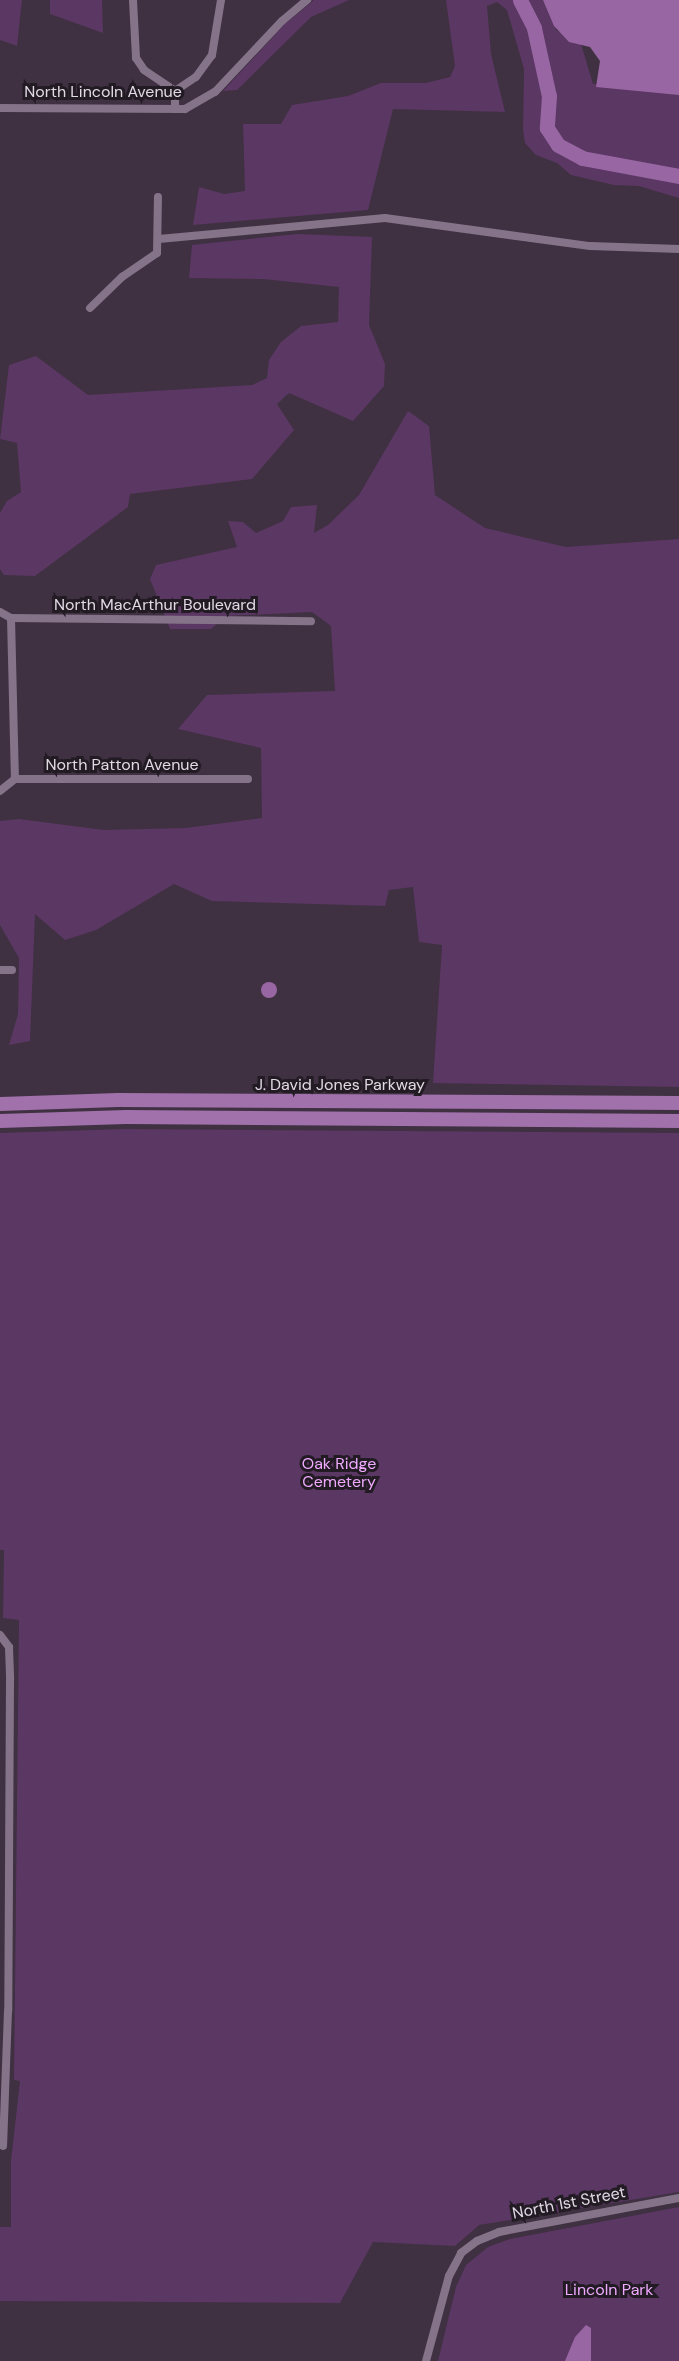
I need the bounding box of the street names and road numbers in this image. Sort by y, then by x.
street label: North Lincoln Avenue [24,82,182,102]
street label: North MacArthur Boulevard [54,595,256,615]
street label: North Patton Avenue [45,755,199,775]
street label: J. David Jones Parkway [255,1075,425,1095]
street label: North 1st Street [511,2183,627,2223]

